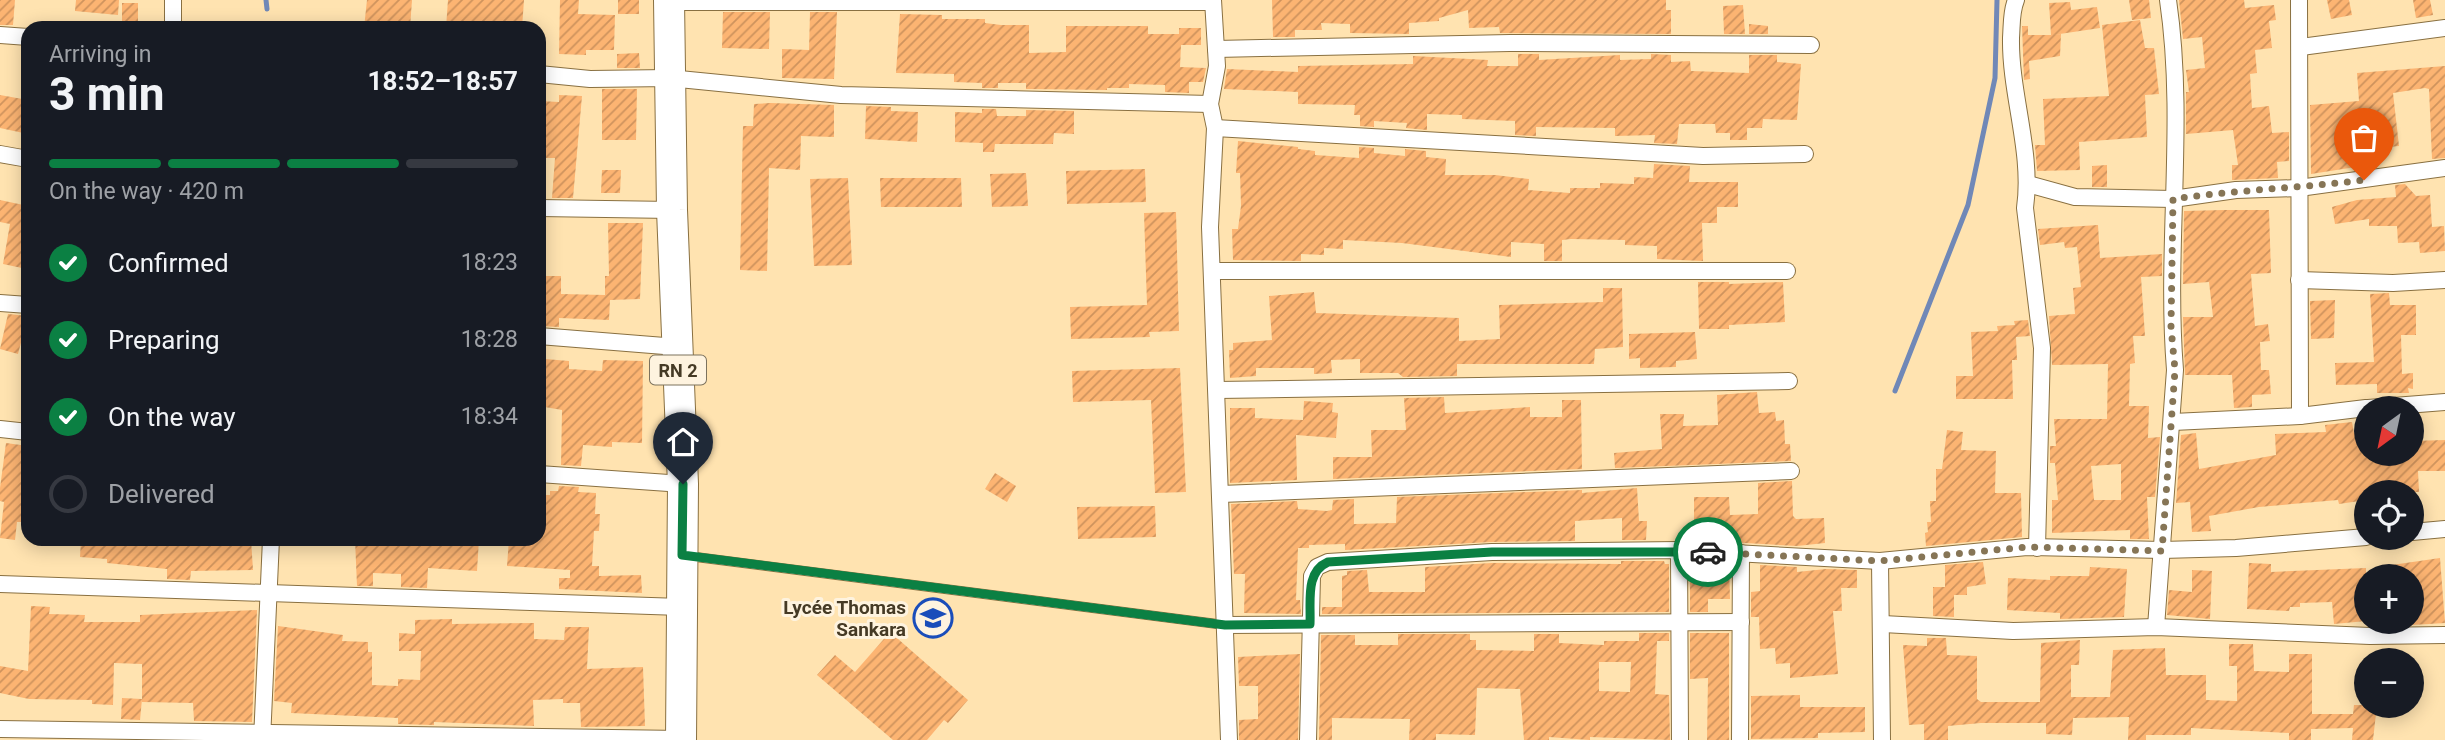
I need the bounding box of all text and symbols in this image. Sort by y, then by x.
text: Arriving in [49,41,152,68]
text: 18:52–18:57 [368,66,518,96]
text: 3 min [49,67,165,121]
pin [2334,108,2394,180]
icon: bag [2345,119,2383,157]
text: On the way · 420 m [49,178,244,205]
icon: check [49,244,87,282]
text: Confirmed [108,248,229,278]
text: 18:23 [461,249,518,276]
icon: check [49,321,87,359]
text: Preparing [108,325,220,355]
text: 18:28 [461,326,518,353]
road number: RN 2 [650,356,706,384]
north arrow [2354,396,2424,466]
map controls [2354,396,2424,718]
icon: check [49,398,87,436]
text: On the way [108,402,236,432]
text: 18:34 [461,403,518,430]
pin [653,412,713,484]
icon: home [664,423,702,461]
text: Delivered [108,479,215,509]
button: locate [2354,480,2424,550]
courier [1673,517,1743,587]
icon: car [1689,533,1727,571]
button: + [2354,564,2424,634]
place label: Lycée Thomas Sankara [783,596,906,641]
school or university icon: Lycée Thomas Sankara [912,597,954,639]
button: − [2354,648,2424,718]

